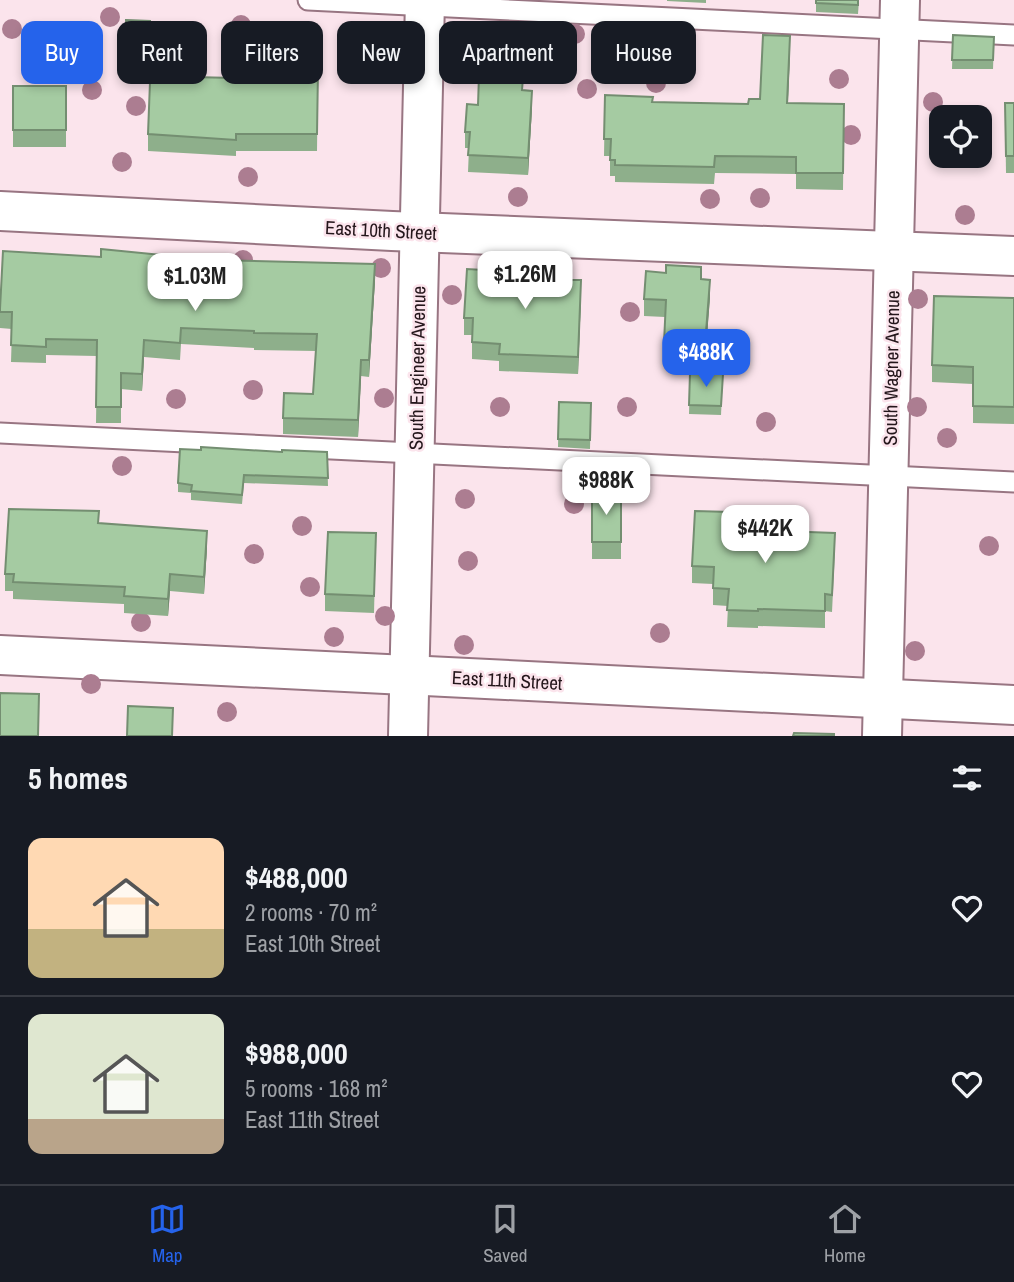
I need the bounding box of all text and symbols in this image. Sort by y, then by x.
chip: Buy [21,21,103,84]
chip: Rent [117,21,207,84]
chip: Filters [221,21,323,84]
chip: New [337,21,425,84]
chip: Apartment [439,21,577,84]
chip: House [591,21,696,84]
map controls [929,105,992,168]
button: locate [929,105,992,168]
street label: East 10th Street [325,214,438,246]
pin: $1.26M [468,252,582,311]
pin: $1.03M [138,254,252,313]
text: $1.26M [494,258,556,289]
text: $1.03M [164,260,226,291]
street label: South Engineer Avenue [403,286,431,450]
street label: South Wagner Avenue [877,290,905,446]
pin: $488K [657,330,755,389]
text: $488K [678,336,734,367]
pin: $988K [557,458,655,517]
text: $988K [578,464,634,495]
pin: $442K [716,505,814,565]
text: $442K [737,512,793,543]
street label: East 11th Street [451,664,564,696]
text: 5 homes [28,758,128,798]
icon: filters [948,759,986,797]
text: $488,000 [245,857,348,897]
icon: home [84,866,168,950]
icon: heart [948,889,986,927]
text: 2 rooms · 70 m² [245,897,377,928]
text: East 10th Street [245,928,380,959]
text: $988,000 [245,1033,348,1073]
icon: home [84,1042,168,1126]
icon: heart [948,1065,986,1103]
text: 5 rooms · 168 m² [245,1073,388,1104]
text: East 11th Street [245,1104,379,1135]
tab: Map [148,1200,186,1268]
tab: Saved [483,1200,527,1268]
tab: Home [824,1200,866,1268]

